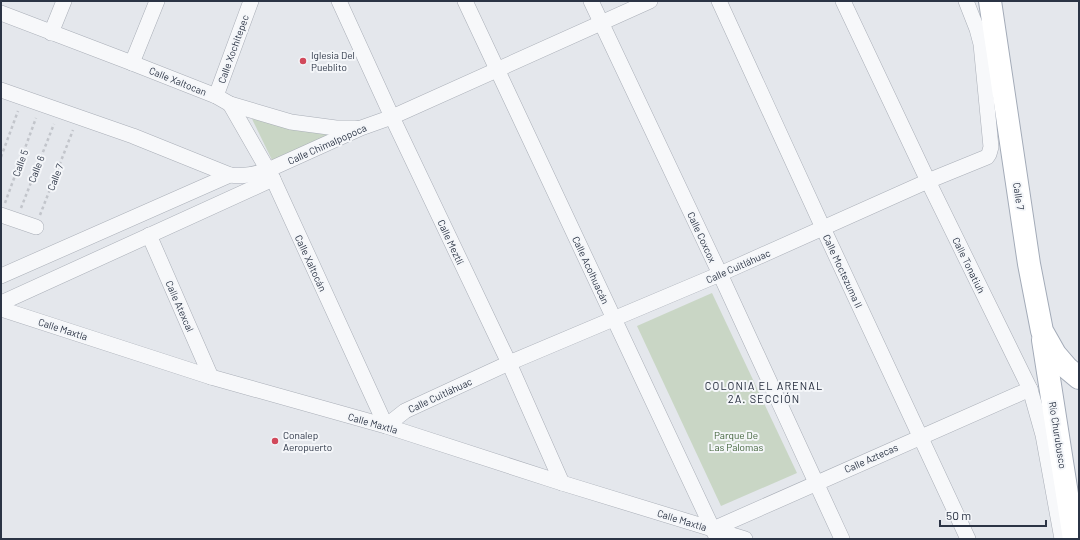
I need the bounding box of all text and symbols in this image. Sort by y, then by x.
street label: Calle Xochitepec [215,13,251,85]
place label: Iglesia Del Pueblito [311,49,355,73]
marker: Iglesia Del Pueblito [298,56,308,66]
street label: Calle Xaltocan [148,64,208,98]
street label: Calle Chimalpopoca [286,121,368,167]
street label: Calle 5 [10,148,30,178]
street label: Calle 6 [25,154,47,184]
street label: Calle 7 [44,162,66,192]
street label: Calle 7 [1011,181,1027,211]
street label: Calle Coxcox [685,210,719,264]
street label: Calle Meztli [435,218,467,266]
street label: Calle Moctezuma II [821,232,865,310]
street label: Calle Xaltocán [293,233,329,293]
street label: Calle Acolhuacán [570,234,612,306]
street label: Calle Tonatiuh [950,235,988,295]
street label: Calle Cuitláhuac [704,246,772,286]
street label: Calle Atexcal [163,279,197,333]
street label: Calle Maxtla [37,315,89,343]
street label: Calle Cuitláhuac [406,375,474,415]
district label: COLONIA EL ARENAL 2A. SECCIÓN [705,379,823,405]
street label: Río Churubusco [1047,401,1069,469]
street label: Calle Maxtla [347,410,399,436]
place label: Conalep Aeropuerto [283,429,332,453]
park label: Parque De Las Palomas [709,429,763,453]
marker: Conalep Aeropuerto [270,436,280,446]
street label: Calle Aztecas [842,441,900,475]
scale bar [940,502,1046,528]
street label: Calle Maxtla [656,507,708,533]
text: 50 m [946,508,971,522]

